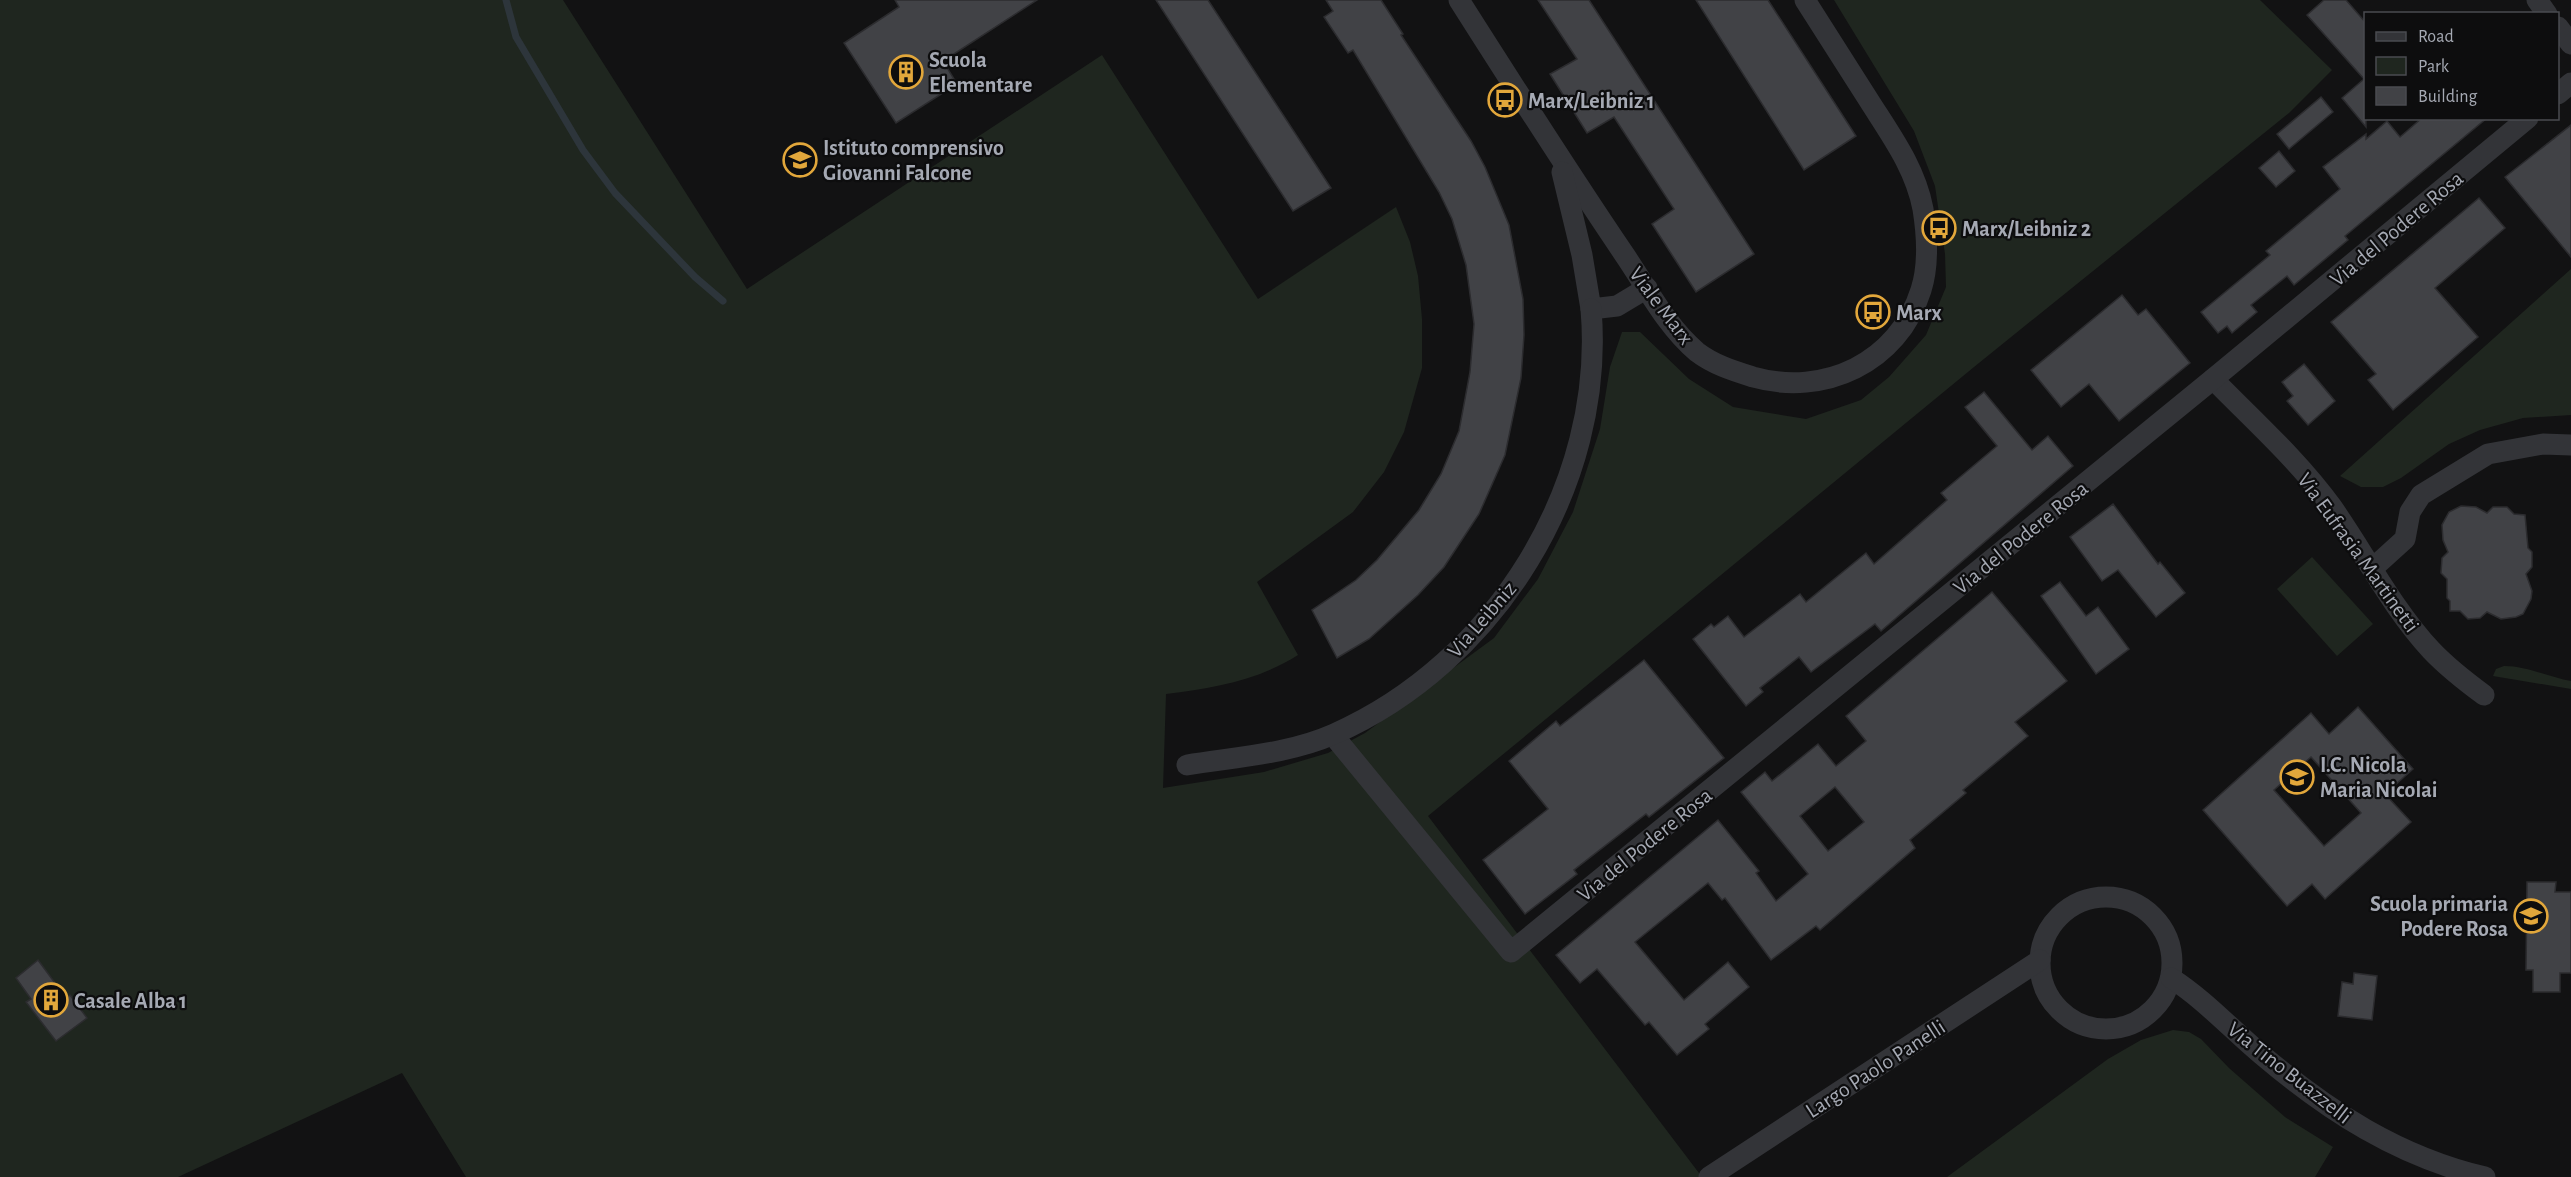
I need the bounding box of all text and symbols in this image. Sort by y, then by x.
legend [2364,12,2559,120]
text: Road [2418,28,2454,46]
place label: Scuola Elementare [929,49,1032,96]
building icon: Scuola Elementare [888,54,924,90]
text: Park [2418,58,2450,76]
bus stop icon: Marx/Leibniz 1 [1487,82,1523,118]
text: Building [2418,88,2478,106]
place label: Marx/Leibniz 1 [1528,90,1655,112]
place label: Istituto comprensivo Giovanni Falcone [823,137,1004,184]
school or university icon: Istituto comprensivo Giovanni Falcone [782,142,818,178]
street label: Via del Podere Rosa [2326,167,2467,291]
bus stop icon: Marx/Leibniz 2 [1921,210,1957,246]
place label: Marx/Leibniz 2 [1962,218,2091,240]
street label: Viale Marx [1625,263,1698,349]
bus stop icon: Marx [1855,294,1891,330]
place label: Marx [1896,302,1942,324]
street label: Via Eufrasia Martinetti [2293,469,2423,636]
street label: Via del Podere Rosa [1949,477,2092,599]
street label: Via Leibniz [1443,577,1520,662]
place label: I.C. Nicola Maria Nicolai [2320,754,2438,801]
school or university icon: I.C. Nicola Maria Nicolai [2279,759,2315,795]
street label: Via del Podere Rosa [1573,784,1716,906]
place label: Scuola primaria Podere Rosa [2370,893,2508,940]
school or university icon: Scuola primaria Podere Rosa [2513,898,2549,934]
building icon: Casale Alba 1 [33,982,69,1018]
place label: Casale Alba 1 [74,990,187,1012]
street label: Largo Paolo Panelli [1802,1016,1949,1122]
street label: Via Tino Buazzelli [2223,1018,2356,1128]

